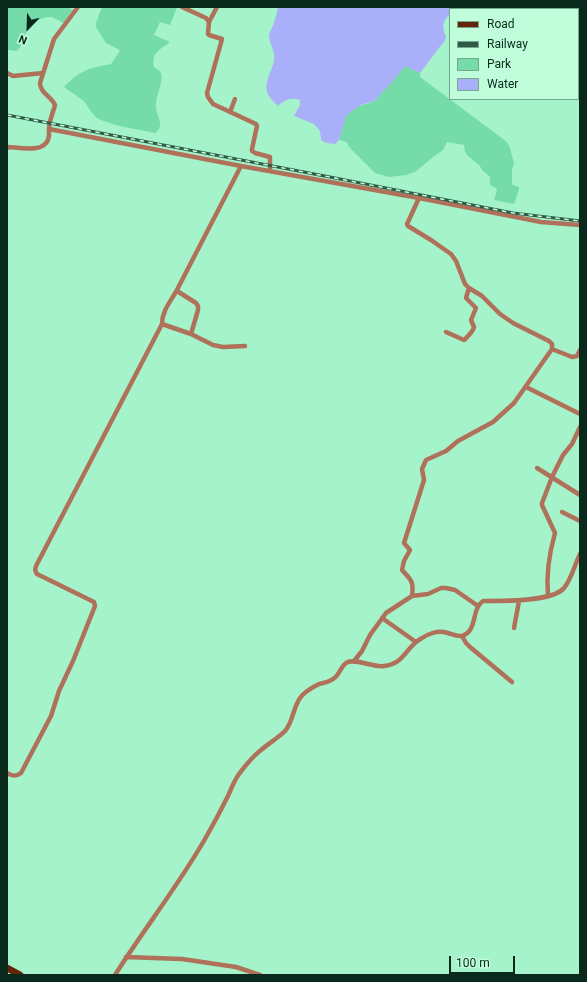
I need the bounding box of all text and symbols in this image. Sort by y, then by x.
north arrow [8,8,48,48]
legend [449,8,579,100]
text: Road [487,17,515,31]
text: N [17,32,29,47]
text: Railway [487,37,528,51]
text: Park [487,57,511,71]
text: Water [487,77,518,91]
scale bar [451,948,517,974]
text: 100 m [456,956,490,970]

